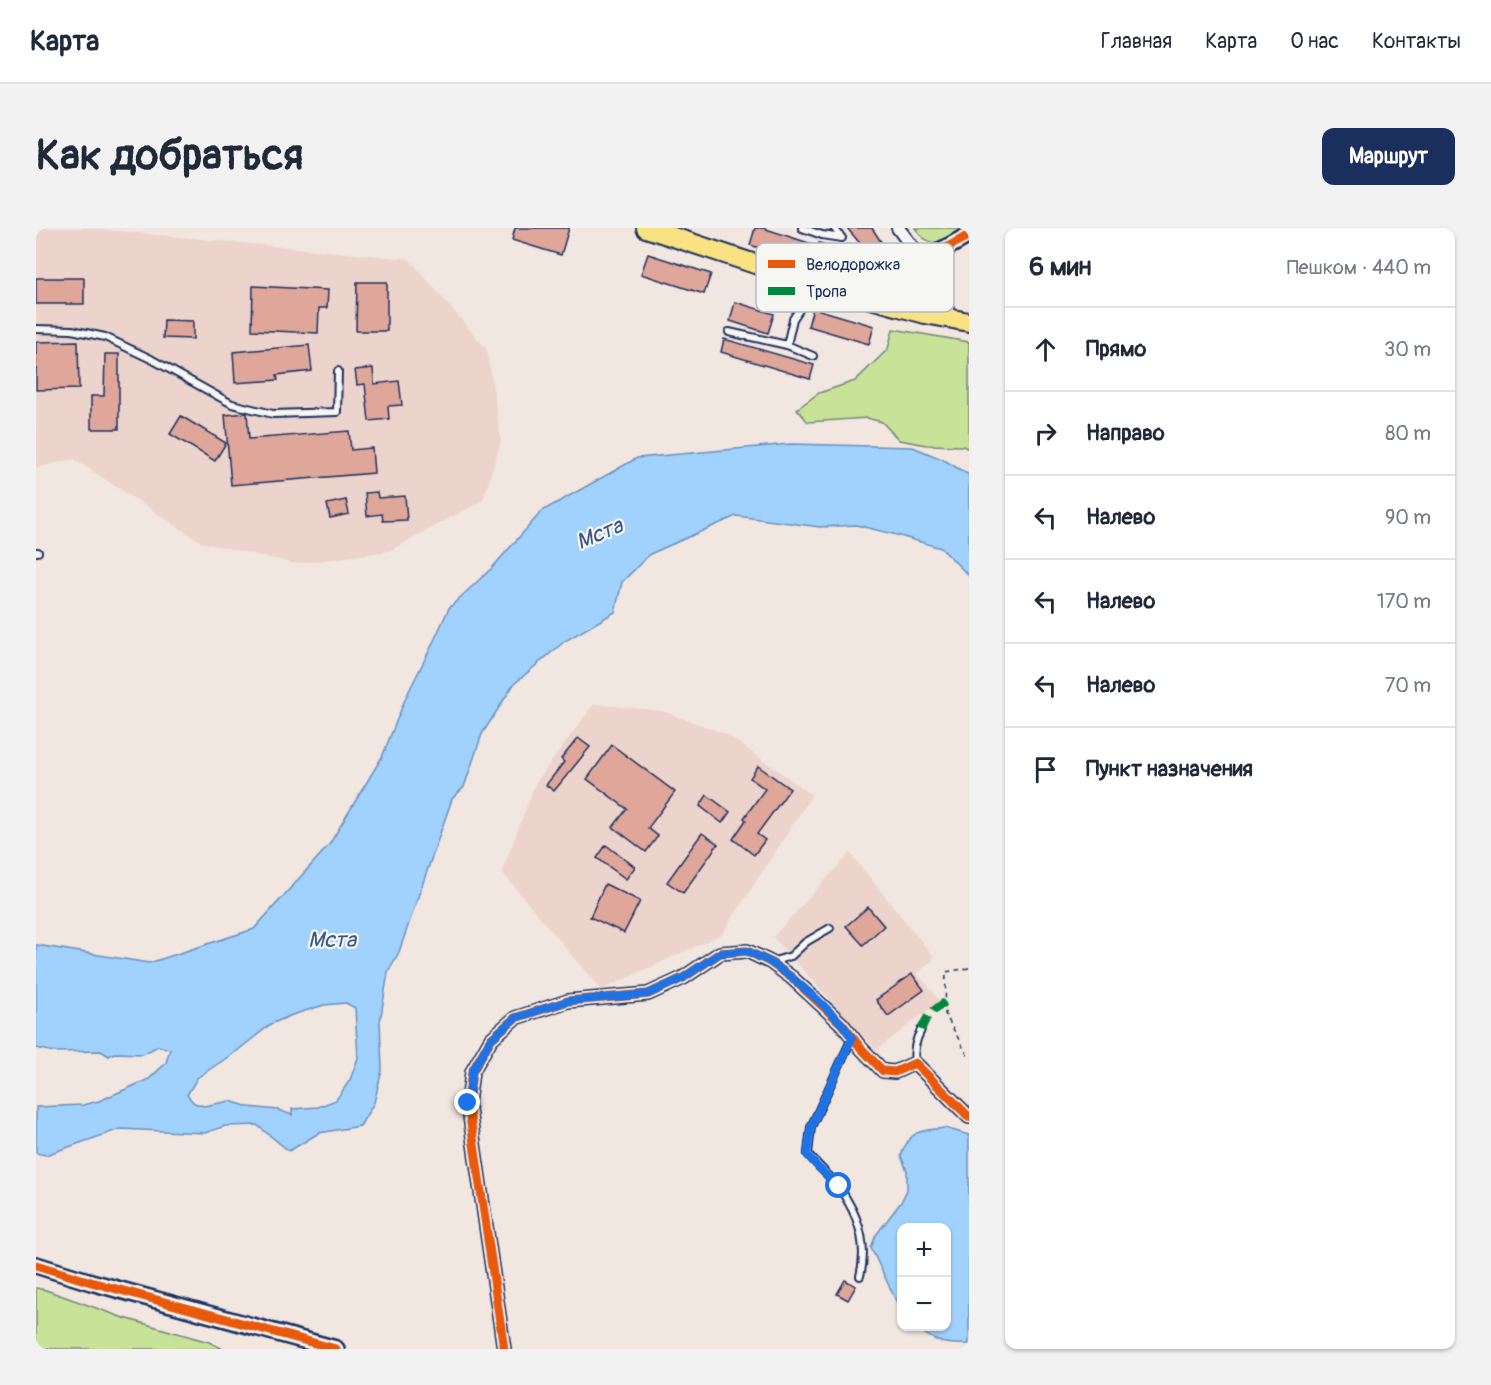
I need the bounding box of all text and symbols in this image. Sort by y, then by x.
text: Карта [30,24,99,59]
text: Главная [1101,28,1172,55]
text: Карта [1205,28,1257,55]
text: О нас [1290,28,1339,55]
text: Контакты [1372,28,1461,55]
button: Маршрут [1322,128,1455,185]
text: Как добраться [36,130,303,182]
legend [756,243,954,312]
text: 6 мин [1029,251,1091,283]
text: Велодорожка [806,255,900,275]
text: Пешком · 440 m [1287,255,1431,280]
text: Тропа [806,282,847,302]
icon: ahead [1029,333,1062,366]
text: Прямо [1086,335,1146,363]
text: 30 m [1384,337,1431,362]
icon: right [1029,417,1062,450]
text: Направо [1086,419,1165,447]
text: 80 m [1385,421,1431,446]
icon: left [1029,501,1062,534]
text: Налево [1086,503,1155,531]
text: 90 m [1385,505,1431,530]
water label: Мста [572,511,628,556]
icon: left [1029,585,1062,618]
text: Налево [1086,587,1155,615]
text: 170 m [1377,589,1431,614]
icon: left [1029,669,1062,702]
text: Налево [1086,671,1155,699]
text: 70 m [1385,673,1431,698]
icon: arrive [1029,753,1062,786]
text: Пункт назначения [1086,755,1253,783]
water label: Мста [308,926,358,954]
route end [454,1089,480,1115]
route start [825,1172,851,1198]
map controls [897,1223,951,1331]
button: + [897,1223,951,1277]
button: − [897,1277,951,1331]

